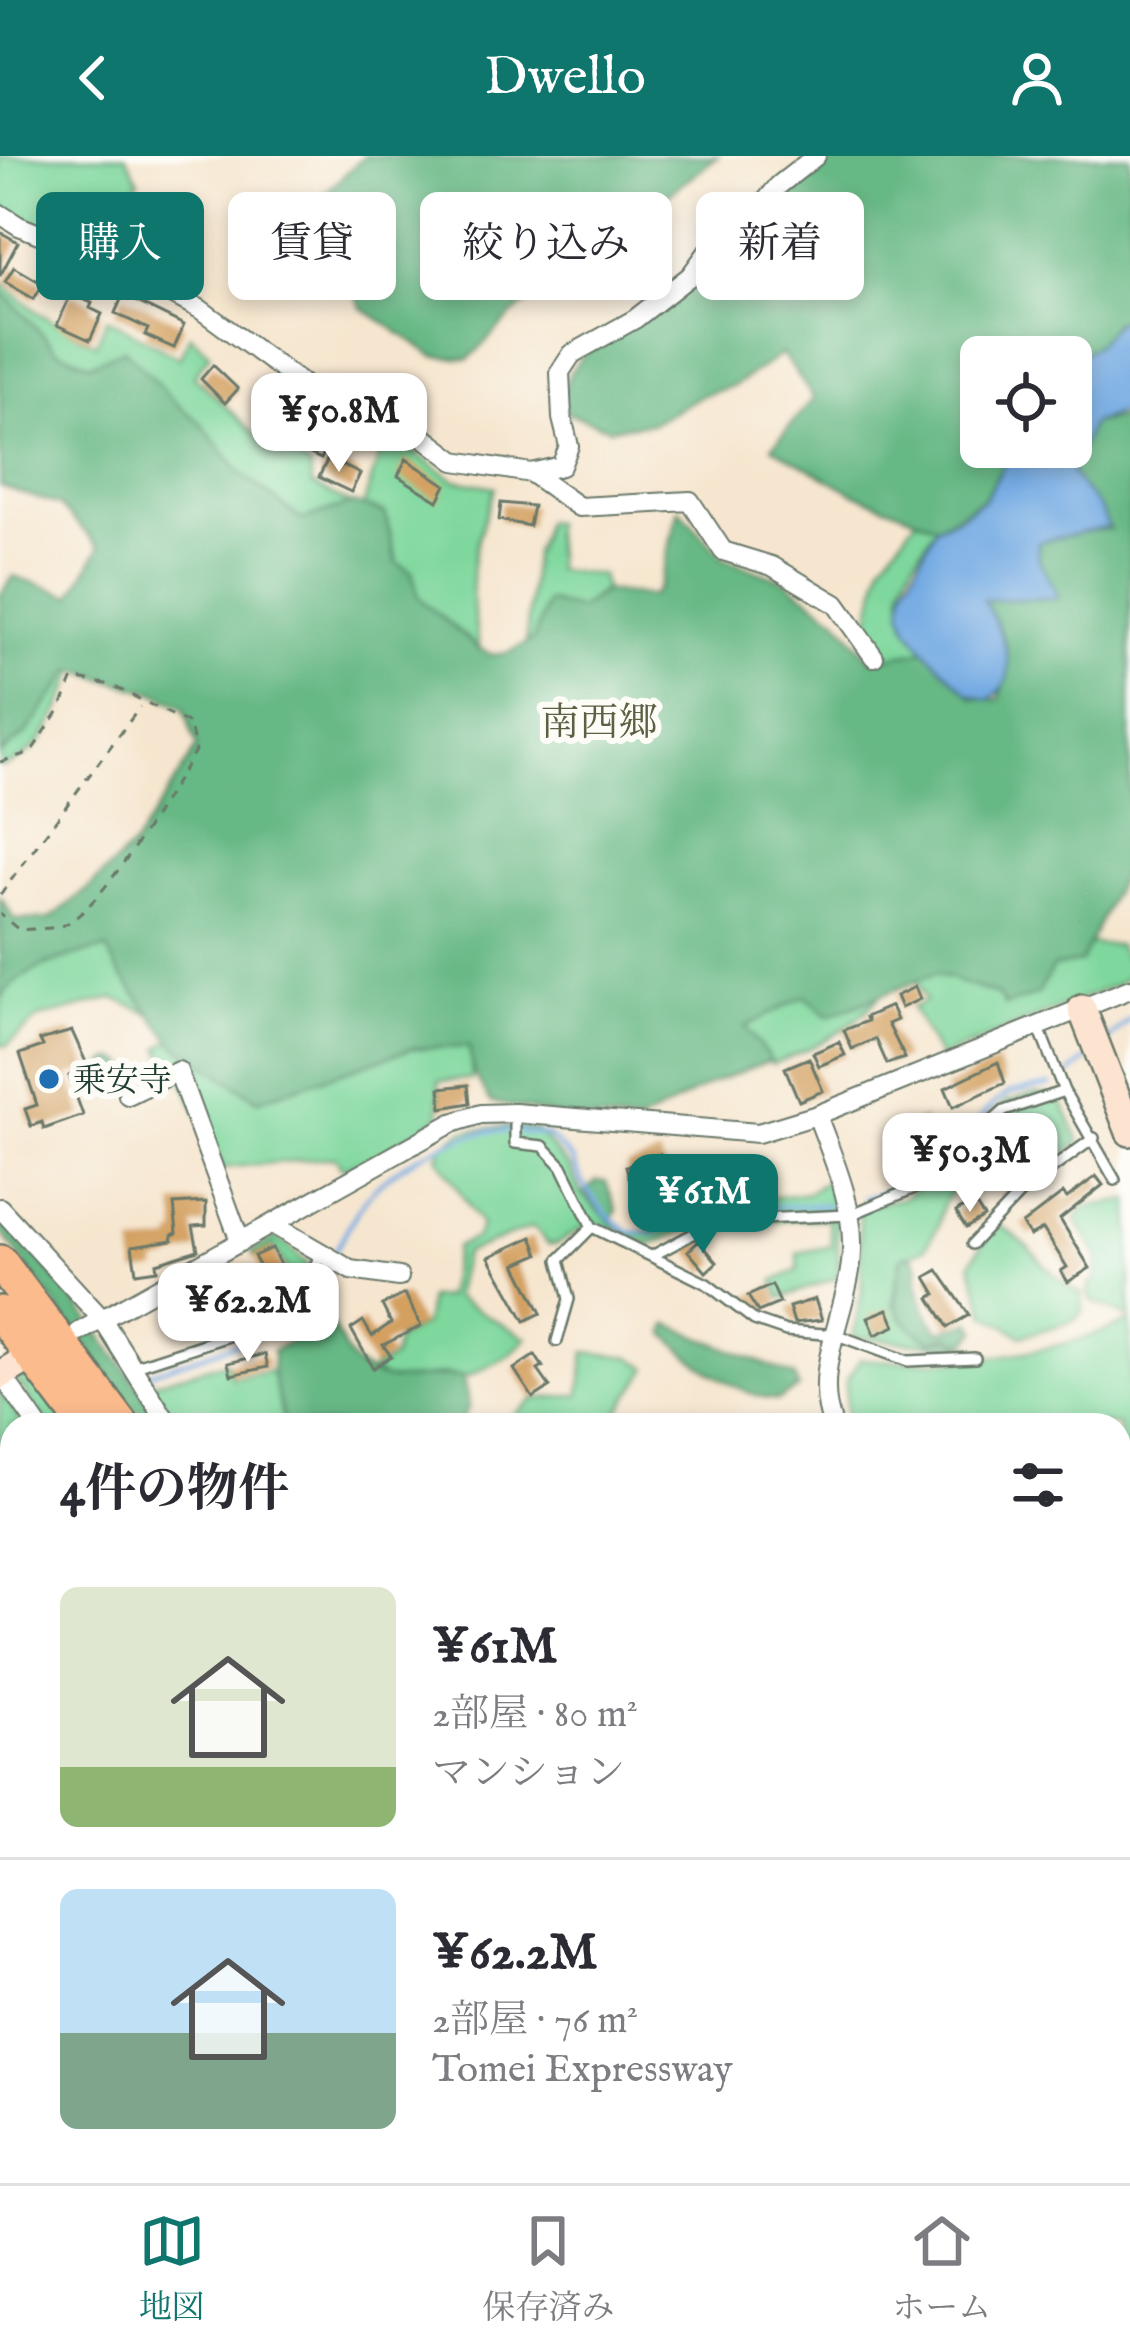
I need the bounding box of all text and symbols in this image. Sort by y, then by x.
text: Dwello [484,44,646,113]
icon: back [60,45,126,111]
icon: person [1004,45,1070,111]
chip: 購入 [36,192,204,300]
chip: 賃貸 [228,192,396,300]
chip: 絞り込み [420,192,672,300]
chip: 新着 [696,192,864,300]
map controls [960,336,1092,468]
button: locate [960,336,1092,468]
pin: ¥50.8M [241,373,437,475]
text: ¥50.8M [278,387,400,436]
district label: 南西郷 [540,700,658,749]
place label: 乗安寺 [73,1061,172,1103]
marker: 乗安寺 [36,1066,62,1092]
pin: ¥50.3M [872,1113,1068,1215]
text: ¥50.3M [909,1127,1031,1176]
pin: ¥61M [632,1154,774,1256]
text: ¥61M [655,1168,751,1217]
pin: ¥62.2M [150,1263,346,1365]
text: ¥62.2M [185,1277,311,1326]
icon: filters [1005,1452,1071,1518]
text: 4件の物件 [60,1459,289,1524]
text: ¥61M [432,1616,557,1681]
icon: home [156,1635,300,1779]
text: 2部屋 · 80 m² [432,1691,638,1740]
text: マンション [432,1750,625,1799]
text: ¥62.2M [432,1922,597,1987]
icon: home [156,1937,300,2081]
text: 2部屋 · 76 m² [432,1997,638,2046]
text: Tomei Expressway [432,2046,733,2095]
tab: 地図 [139,2208,205,2330]
tab: 保存済み [482,2208,614,2330]
tab: ホーム [892,2208,991,2330]

